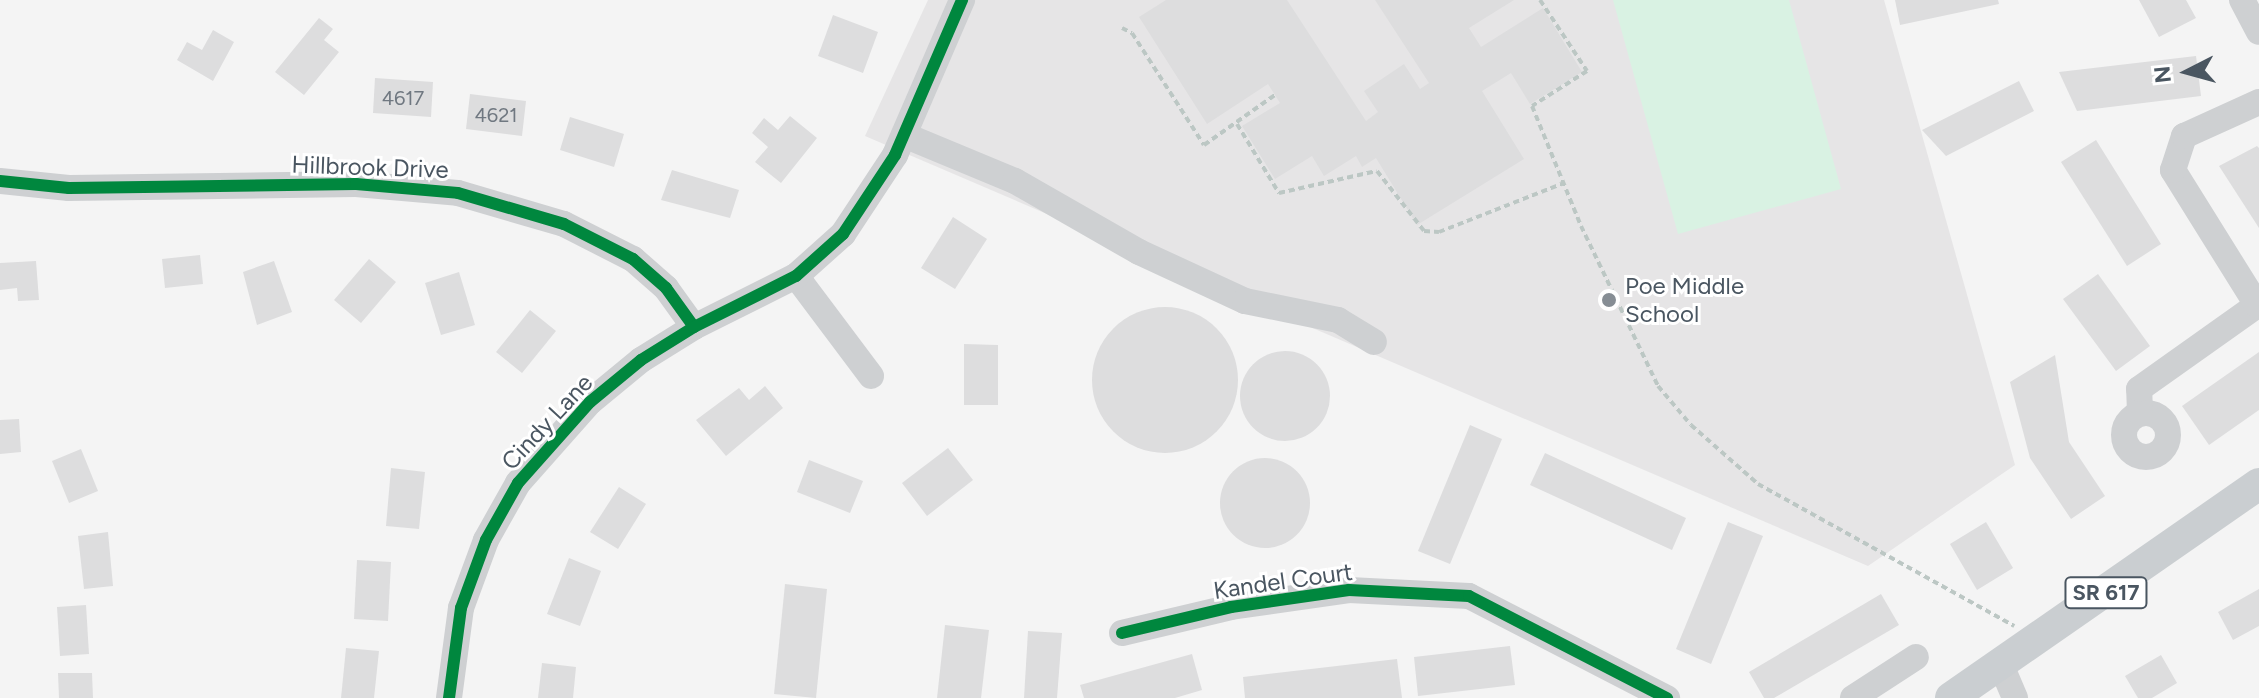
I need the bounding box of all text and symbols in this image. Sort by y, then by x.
north arrow [2147,32,2227,112]
text: N [2148,65,2177,84]
house number: 4617 [382,86,424,110]
house number: 4621 [474,103,518,127]
street label: Hillbrook Drive [291,150,449,184]
place label: Poe Middle School [1625,272,1744,328]
marker: Poe Middle School [1600,291,1618,309]
street label: Cindy Lane [496,368,598,476]
street label: Kandel Court [1212,557,1354,605]
road number: SR 617 [2064,575,2148,611]

